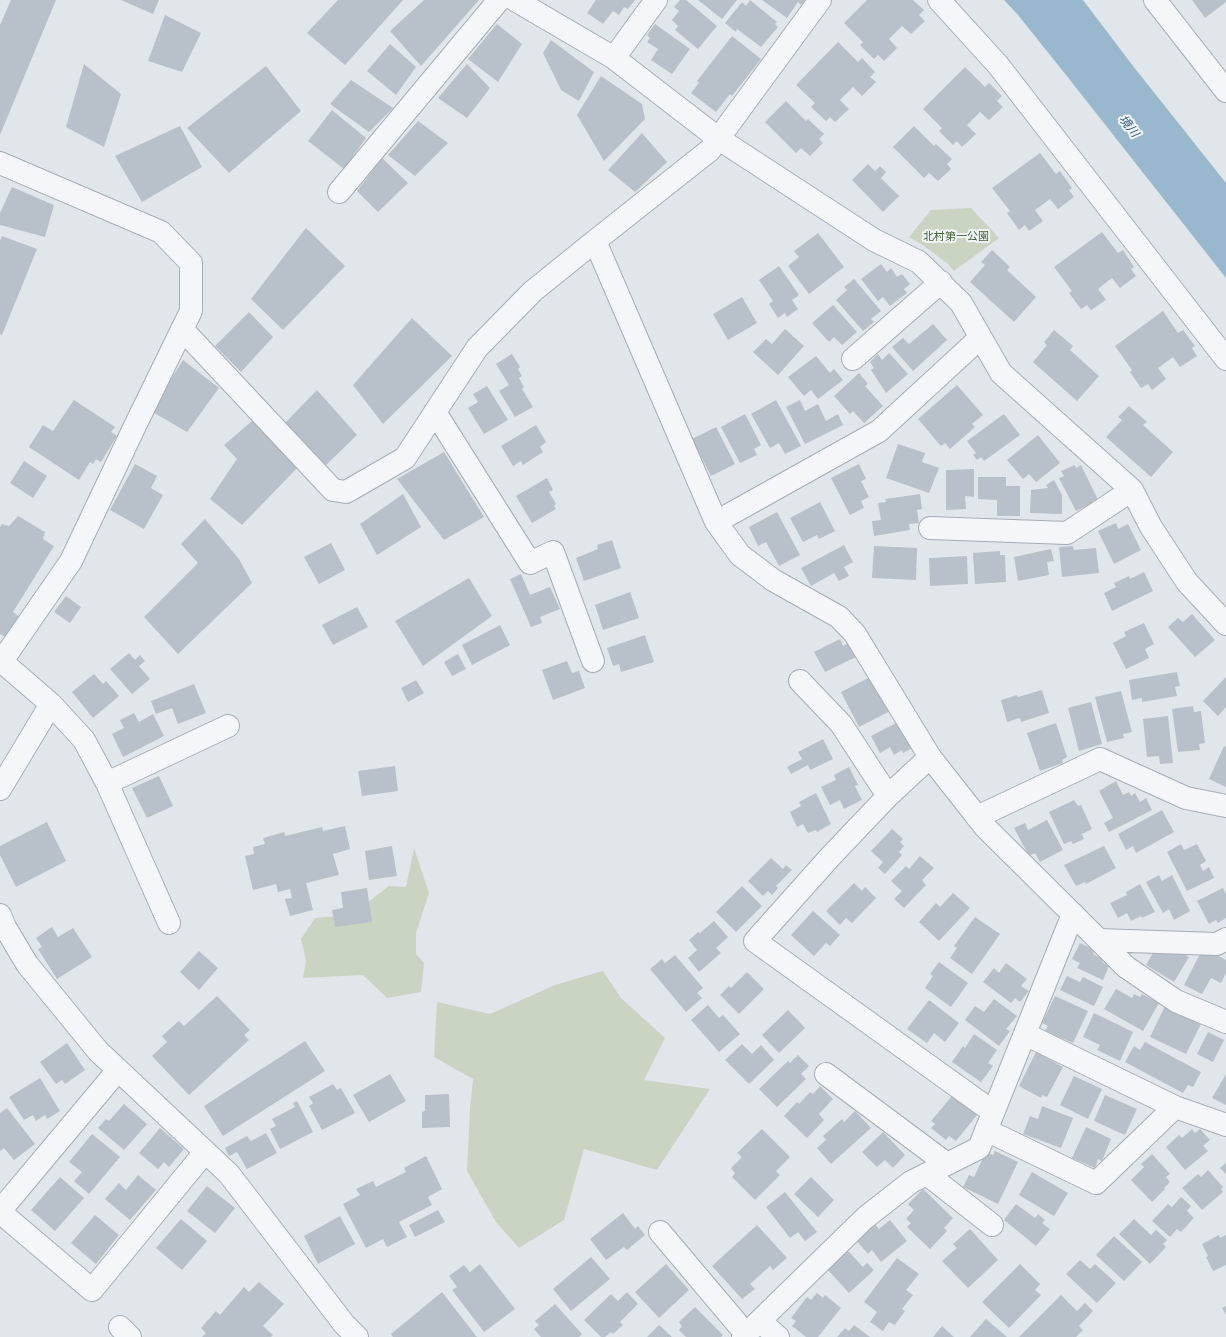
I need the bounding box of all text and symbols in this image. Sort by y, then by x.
water label: 境川 [1116,112,1142,140]
park label: 北村第一公園 [923,229,989,243]

